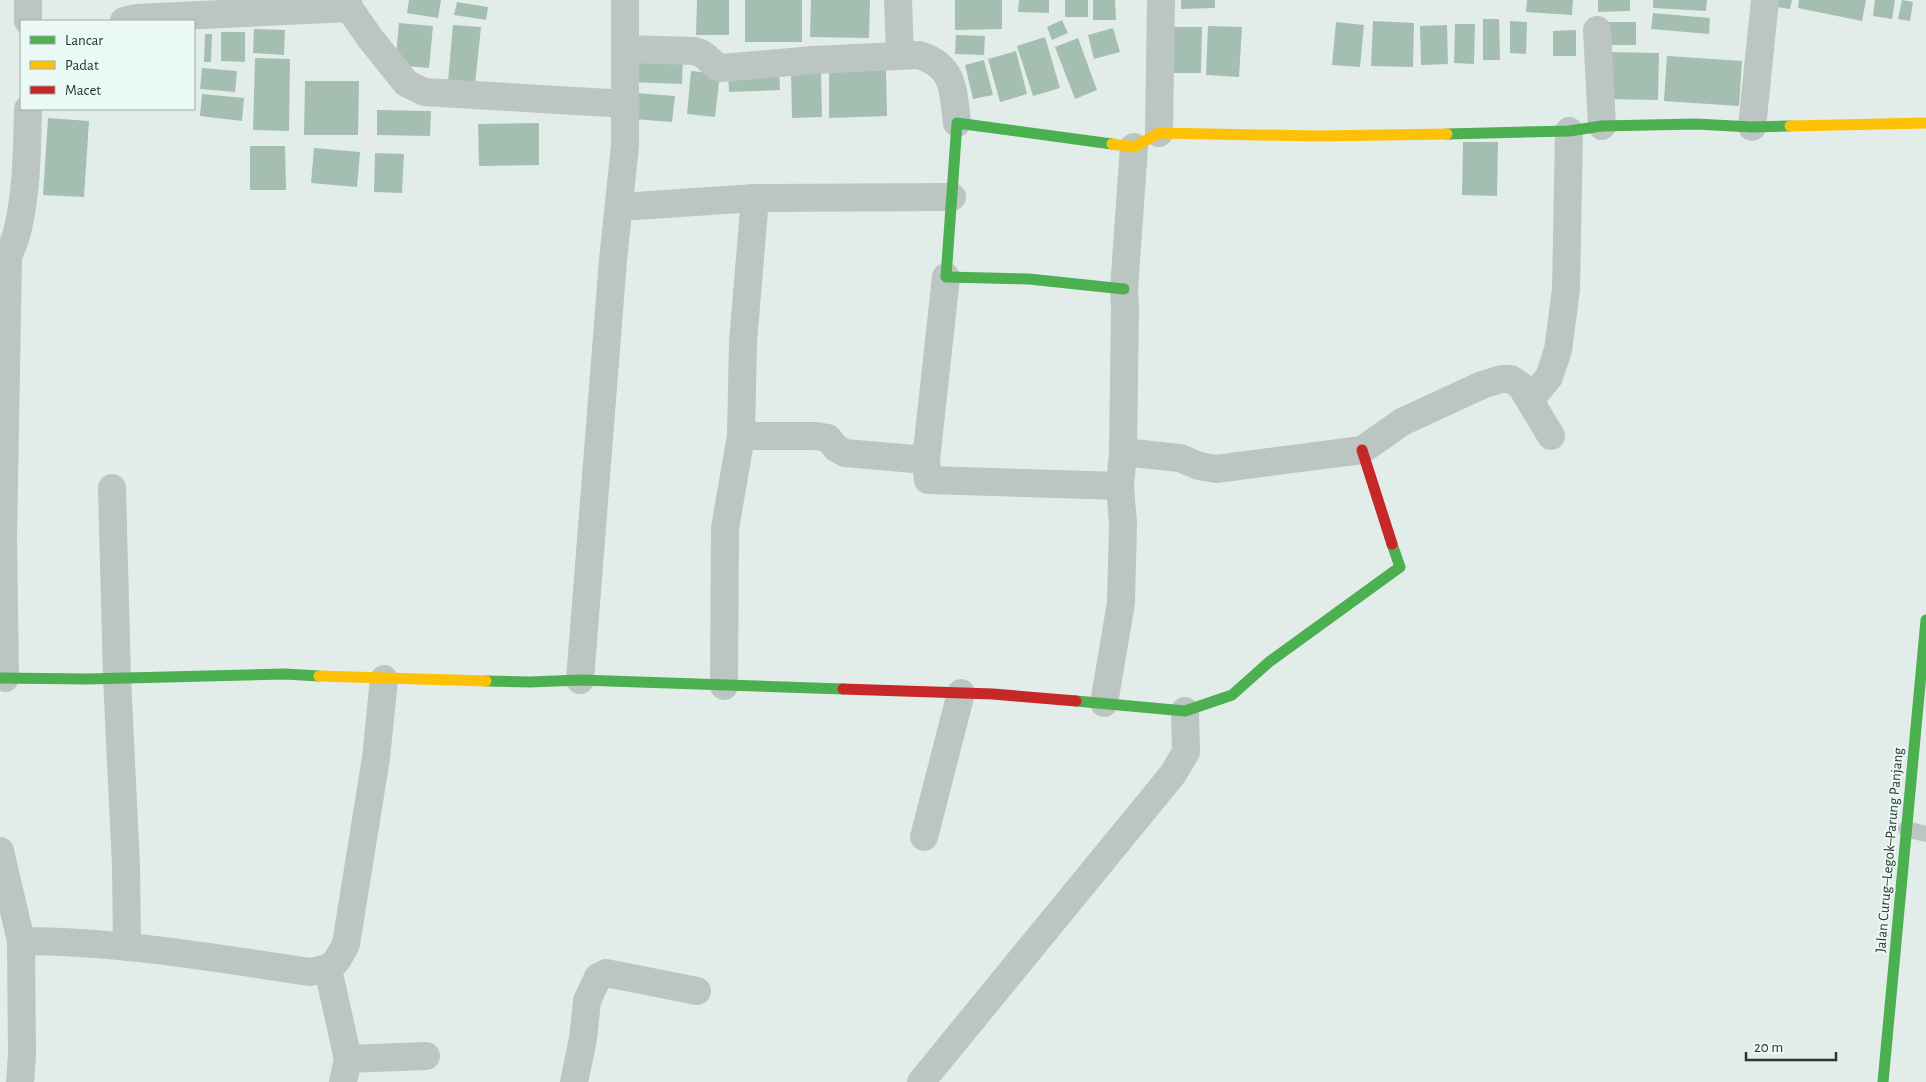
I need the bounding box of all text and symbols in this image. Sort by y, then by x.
legend [20,20,195,110]
text: Lancar [65,33,103,48]
text: Padat [65,58,99,73]
text: Macet [65,83,101,98]
street label: Jalan Curug–Legok–Parung Panjang [1873,746,1906,953]
scale bar [1746,1030,1836,1062]
text: 20 m [1754,1040,1783,1055]

